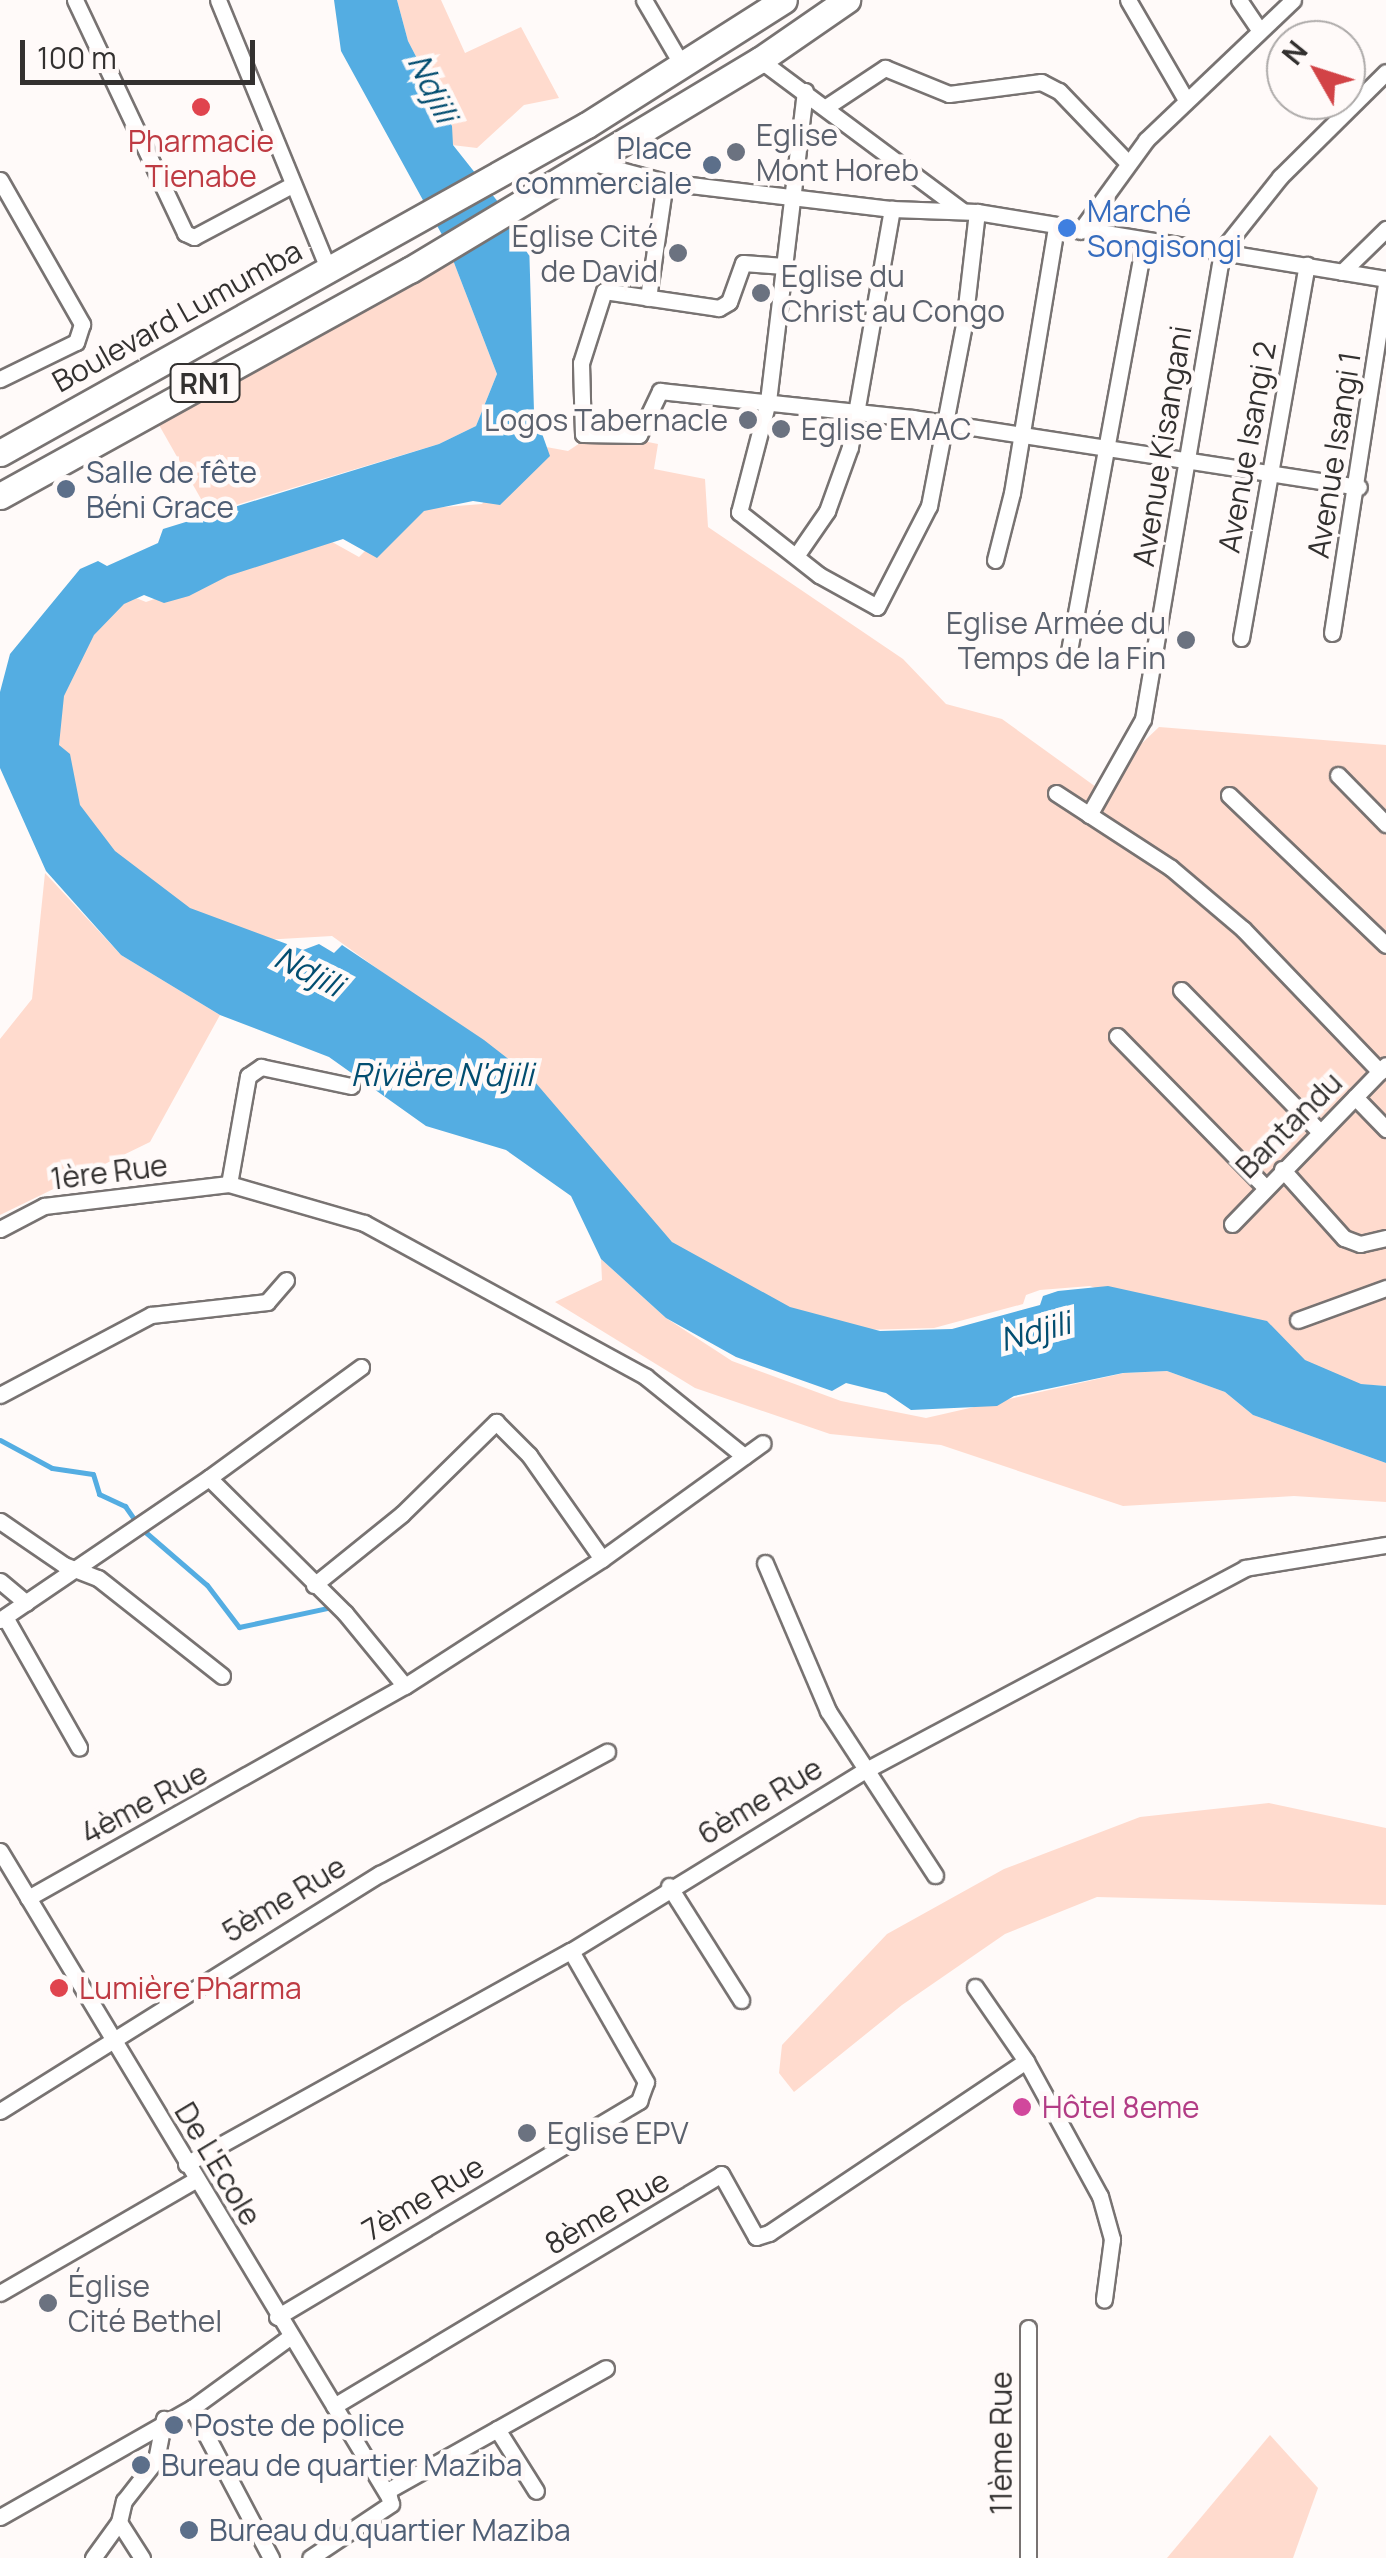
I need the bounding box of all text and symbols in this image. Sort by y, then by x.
scale bar [25,20,260,82]
north arrow [1266,20,1366,120]
text: N [1273,33,1315,72]
text: 100 m [37,37,117,78]
water label: Ndjili [400,48,466,128]
marker: Pharmacie Tienabe [190,96,212,118]
place label: Eglise Mont Horeb [756,117,919,188]
place label: Pharmacie Tienabe [128,123,274,194]
place label: Place commerciale [515,130,692,200]
marker: Eglise Mont Horeb [725,141,747,163]
marker: Place commerciale [701,154,723,176]
place label: Marché Songisongi [1087,193,1242,264]
marker: Marché Songisongi [1056,217,1078,239]
place label: Eglise Cité de David [512,218,658,288]
street label: Boulevard Lumumba [46,233,308,399]
marker: Eglise Cité de David [667,242,689,264]
place label: Eglise du Christ au Congo [781,258,1005,328]
marker: Eglise du Christ au Congo [750,282,772,304]
street label: Avenue Kisangani [1125,323,1199,569]
street label: Avenue Isangi 2 [1211,339,1283,555]
street label: Avenue Isangi 1 [1300,349,1368,561]
road number: RN1 [168,360,242,406]
place label: Logos Tabernacle [484,402,728,438]
marker: Logos Tabernacle [737,409,759,431]
place label: Eglise EMAC [801,411,971,447]
marker: Eglise EMAC [770,418,792,440]
place label: Salle de fête Béni Grace [86,454,257,524]
marker: Salle de fête Béni Grace [55,478,77,500]
place label: Eglise Armée du Temps de la Fin [946,605,1166,676]
marker: Eglise Armée du Temps de la Fin [1175,629,1197,651]
water label: Ndjili [269,938,349,1004]
water label: Rivière N'djili [351,1055,533,1093]
street label: Bantandu [1229,1065,1349,1185]
street label: 1ère Rue [48,1147,170,1197]
water label: Ndjili [996,1303,1074,1359]
street label: 6ème Rue [691,1750,829,1852]
street label: 4ème Rue [75,1755,213,1851]
street label: 5ème Rue [216,1848,352,1950]
place label: Lumière Pharma [79,1970,302,2006]
marker: Lumière Pharma [48,1977,70,1999]
place label: Hôtel 8eme [1042,2089,1200,2125]
street label: De L'Ecole [167,2096,269,2232]
marker: Hôtel 8eme [1011,2096,1033,2118]
place label: Eglise EPV [547,2115,688,2151]
marker: Eglise EPV [516,2122,538,2144]
street label: 7ème Rue [356,2148,490,2248]
street label: 8ème Rue [538,2162,676,2262]
place label: Église Cité Bethel [68,2268,222,2338]
marker: Église Cité Bethel [37,2292,59,2314]
street label: 11ème Rue [983,2371,1019,2515]
place label: Poste de police [194,2407,405,2443]
marker: Poste de police [163,2414,185,2436]
place label: Bureau de quartier Maziba [161,2447,522,2483]
marker: Bureau de quartier Maziba [130,2454,152,2476]
place label: Bureau du quartier Maziba [209,2512,571,2548]
marker: Bureau du quartier Maziba [178,2519,200,2541]

